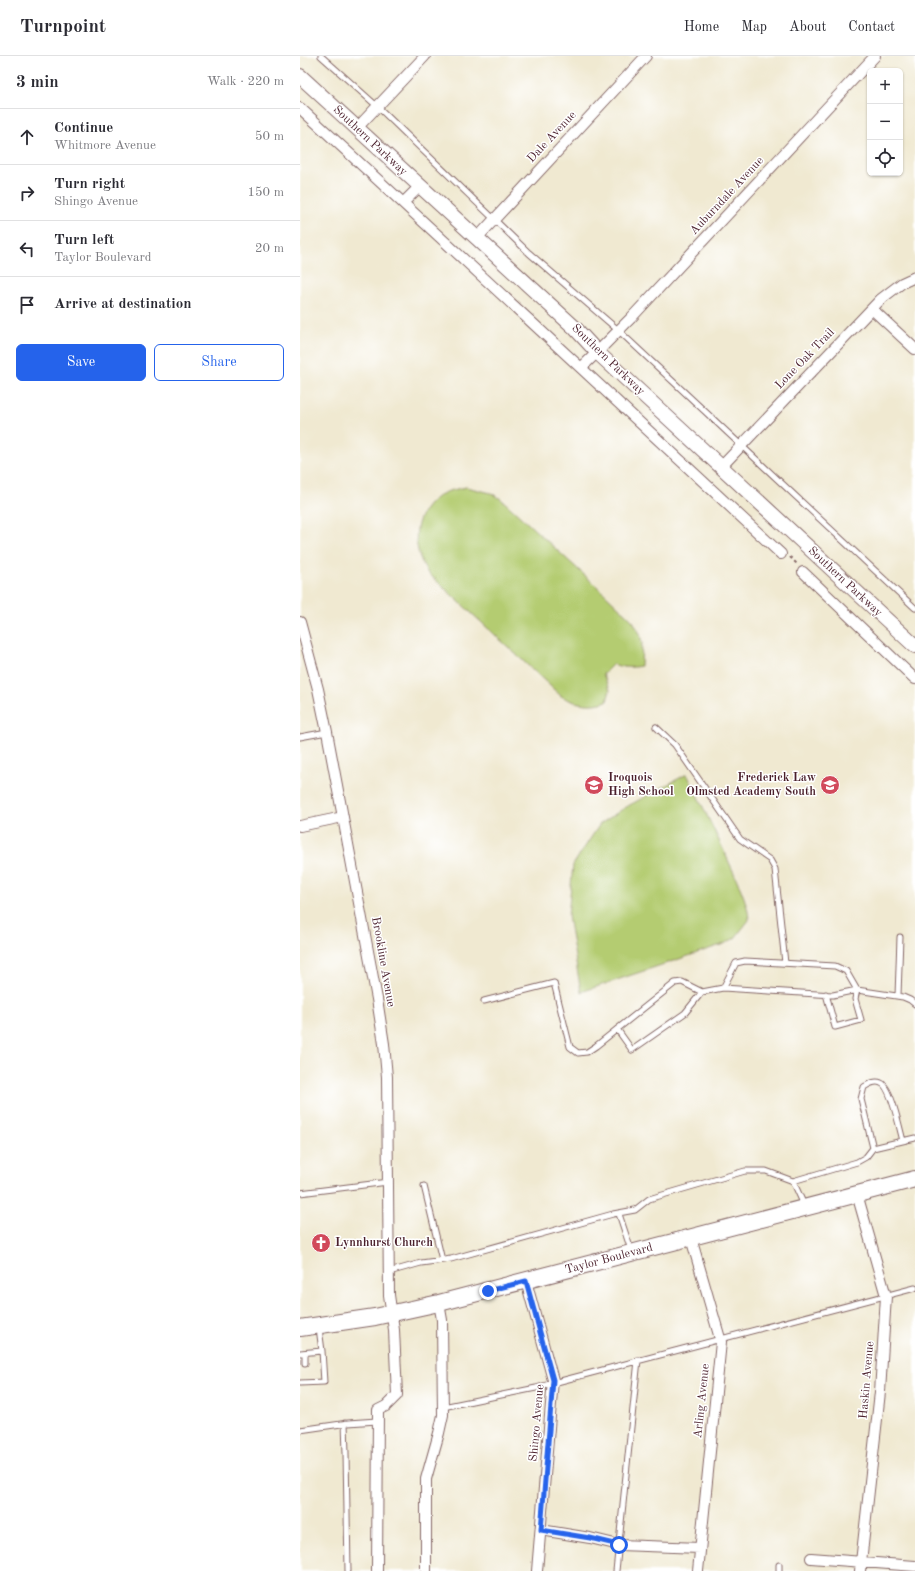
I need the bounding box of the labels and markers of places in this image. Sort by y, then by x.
place label: Iroquois High School [608,772,674,798]
place label: Frederick Law Olmsted Academy South [686,772,817,798]
school or university icon: Iroquois High School [583,774,605,796]
school or university icon: Frederick Law Olmsted Academy South [819,774,841,796]
church icon: Lynnhurst Church [310,1232,332,1254]
place label: Lynnhurst Church [335,1237,433,1249]

